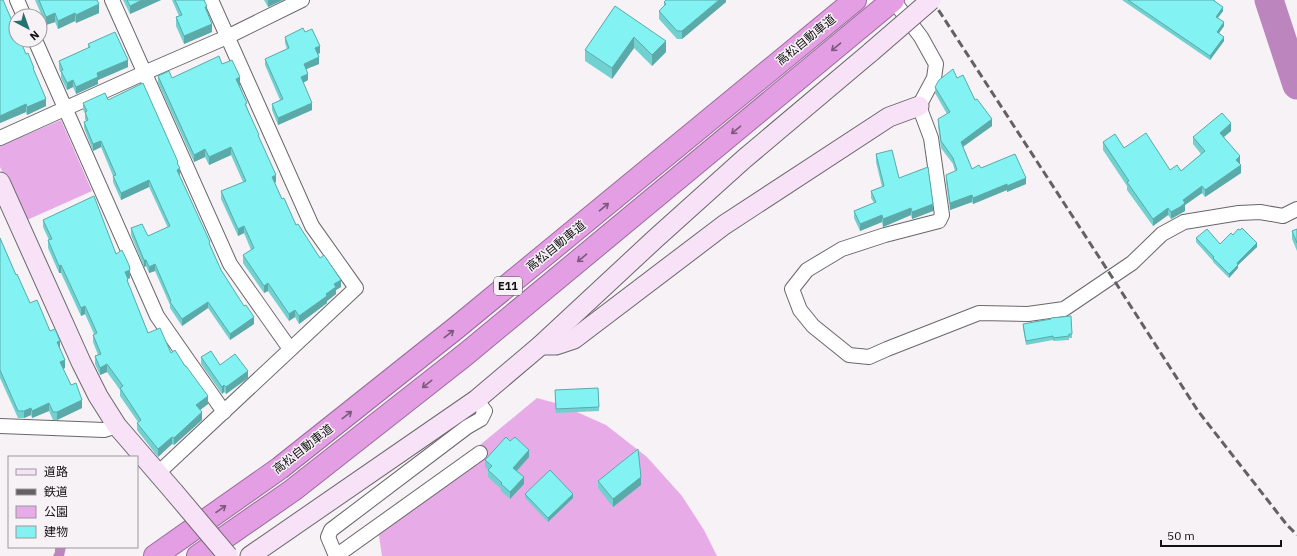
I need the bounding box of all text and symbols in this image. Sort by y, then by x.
north arrow [8,8,48,48]
street label: 高松自動車道 [773,11,838,68]
text: N [27,28,42,43]
one-way arrow [831,43,842,52]
one-way arrow [731,126,742,135]
one-way arrow [598,202,609,211]
street label: 高松自動車道 [523,217,588,274]
one-way arrow [577,253,588,262]
road number: E11 [494,277,522,295]
one-way arrow [444,329,455,338]
one-way arrow [422,380,433,389]
one-way arrow [342,410,353,419]
street label: 高松自動車道 [270,421,336,477]
legend [8,456,138,548]
text: 道路 [44,464,68,479]
text: 鉄道 [44,484,68,499]
text: 公園 [44,504,68,519]
one-way arrow [215,505,226,513]
scale bar [1161,522,1281,548]
text: 建物 [44,524,68,539]
text: 50 m [1167,528,1195,543]

